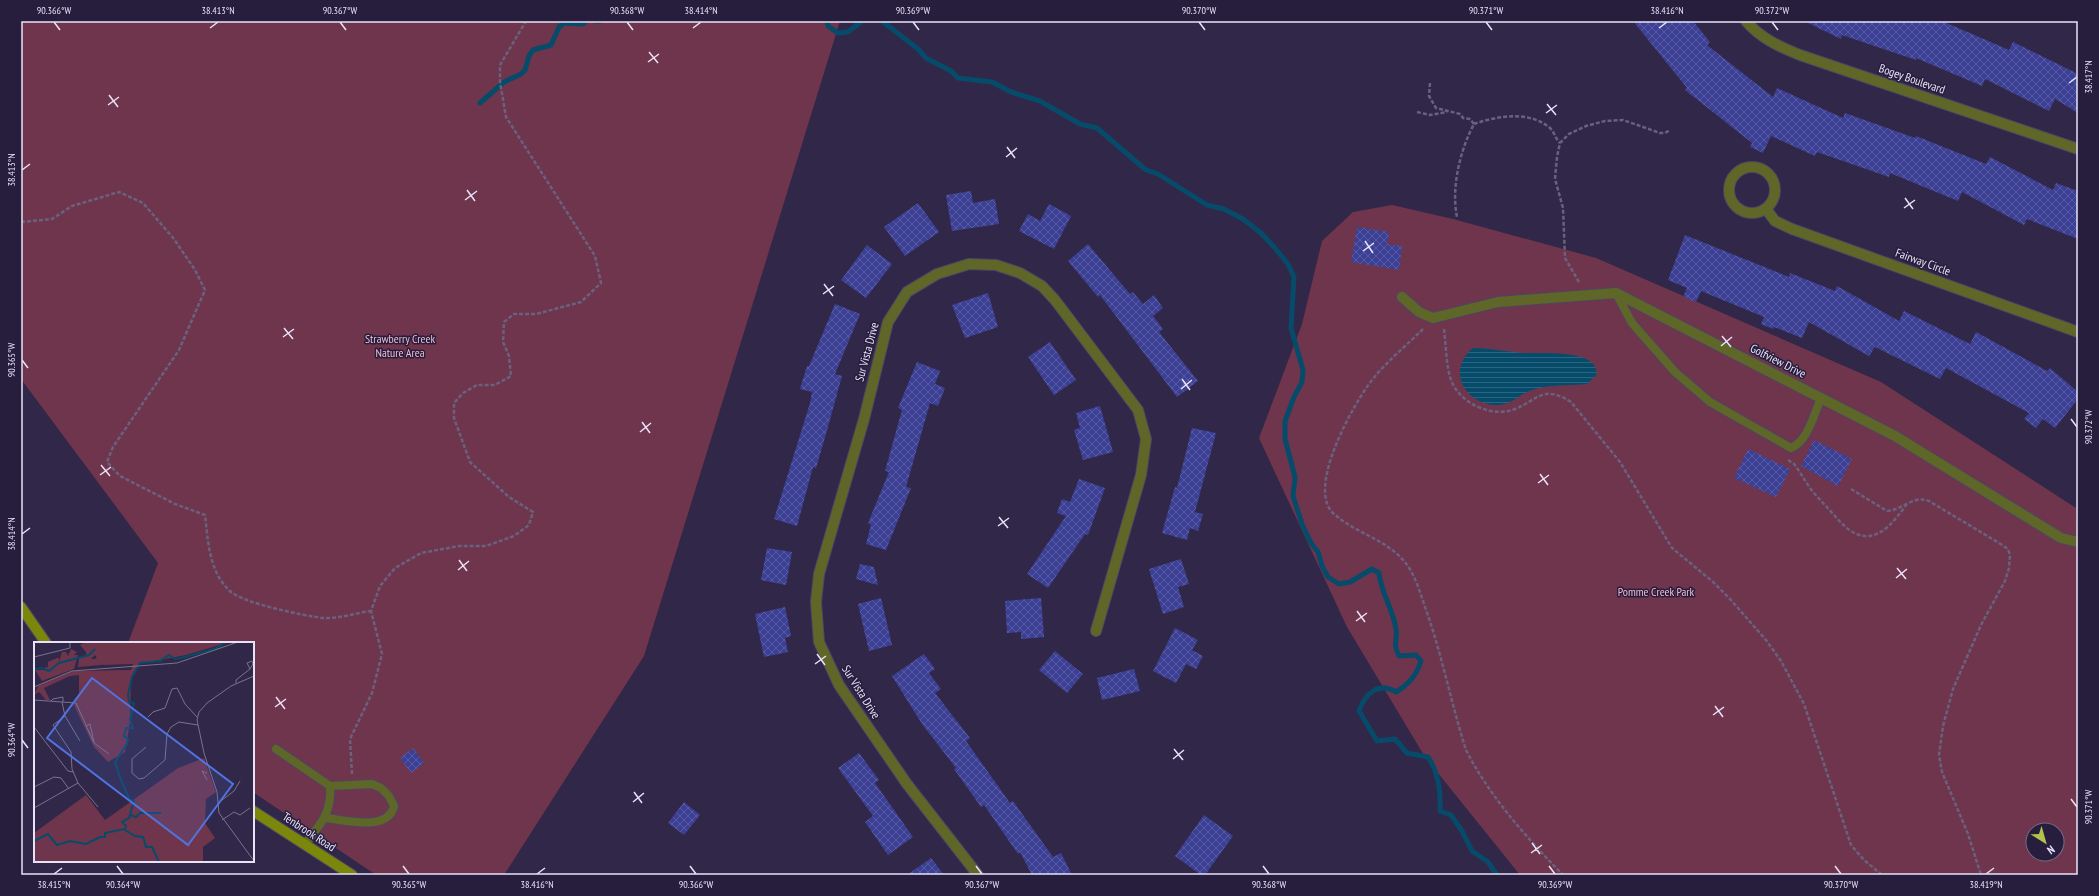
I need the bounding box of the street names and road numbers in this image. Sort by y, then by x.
street label: Bogey Boulevard [1877,60,1947,97]
street label: Fairway Circle [1894,245,1953,278]
street label: Sur Vista Drive [851,321,882,383]
street label: Golfview Drive [1748,340,1809,381]
street label: Sur Vista Drive [839,662,884,721]
street label: Tenbrook Road [280,809,339,854]

